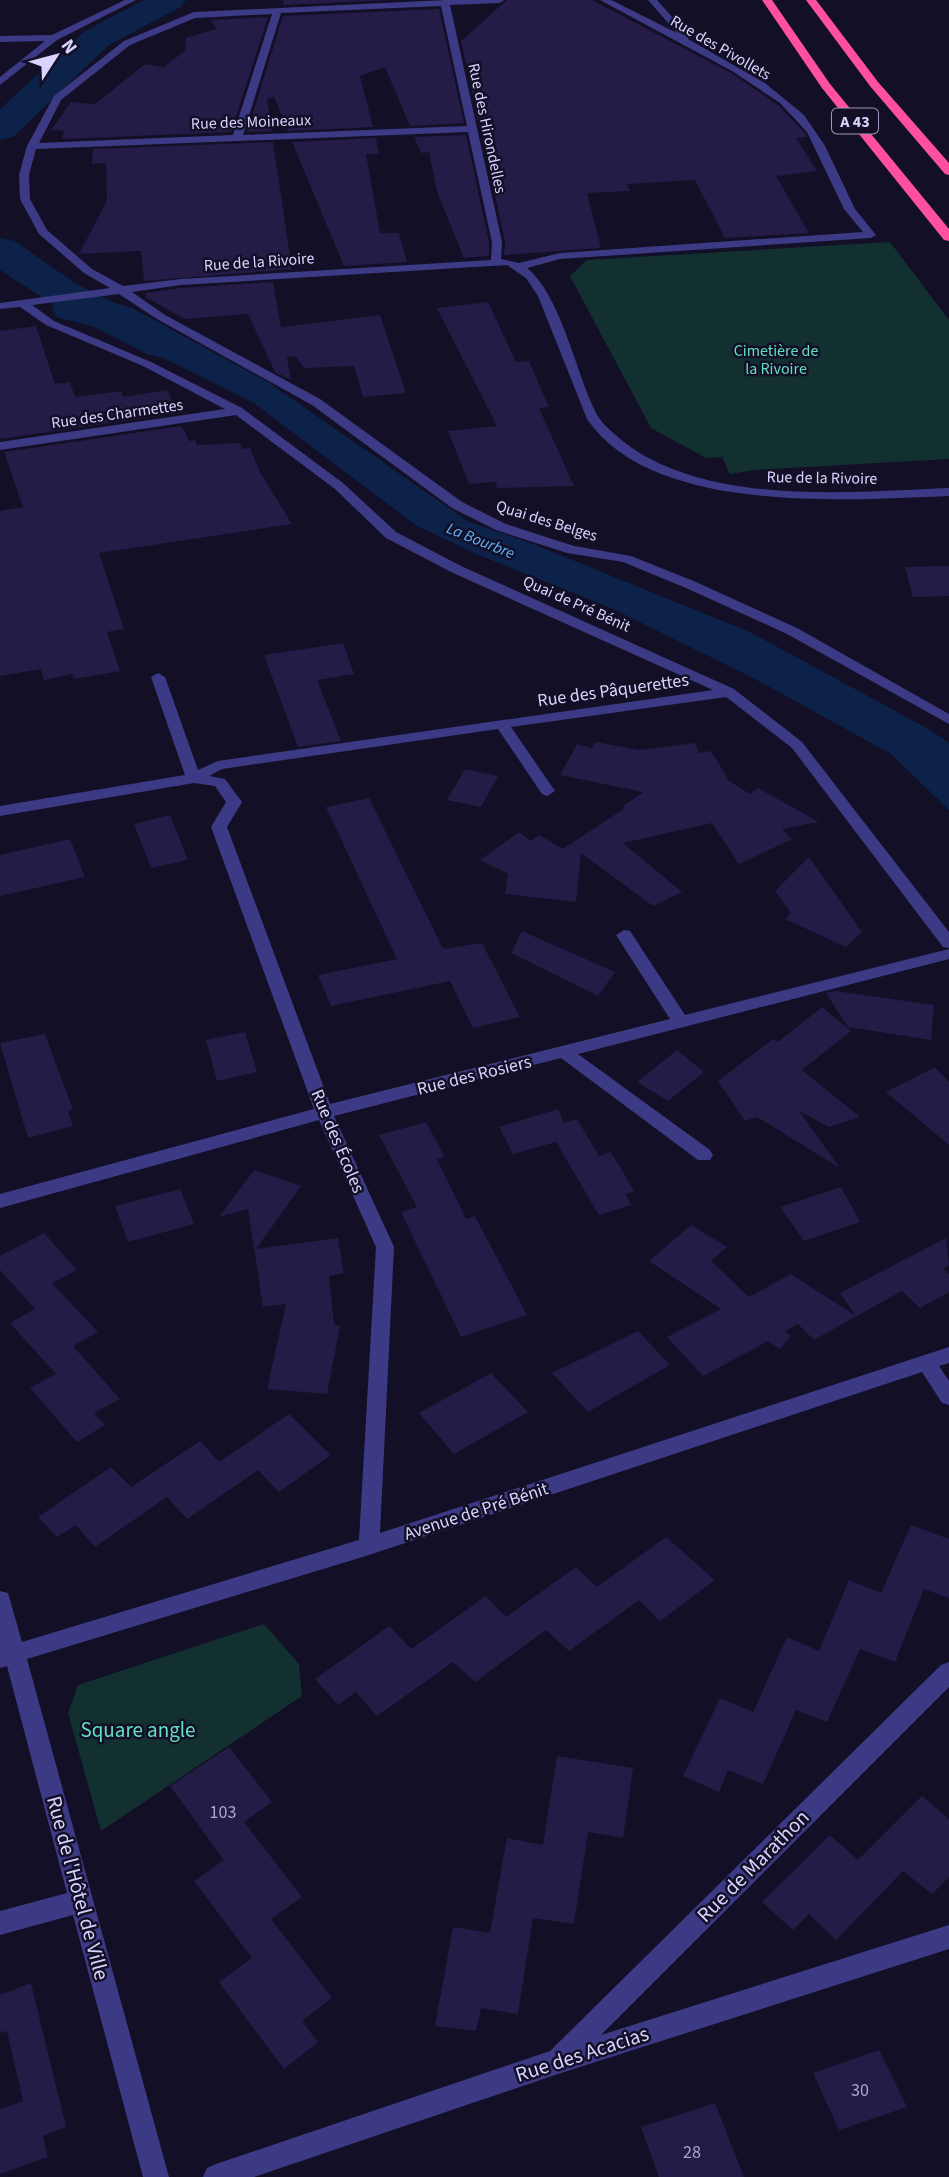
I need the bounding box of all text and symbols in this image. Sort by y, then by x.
street label: Rue des Pivollets [666,10,775,86]
north arrow [21,21,91,91]
text: N [54,34,83,60]
street label: Rue des Hirondelles [462,61,512,196]
road number: A 43 [832,108,878,134]
street label: Rue des Moineaux [191,109,312,135]
street label: Rue de la Rivoire [203,247,315,277]
park label: Cimetière de la Rivoire [734,340,818,380]
street label: Rue des Charmettes [50,394,185,434]
street label: Rue de la Rivoire [766,466,878,490]
street label: Quai des Belges [493,495,600,547]
water label: La Bourbre [443,517,518,565]
street label: Quai de Pré Bénit [519,570,634,638]
street label: Rue des Pâquerettes [536,667,690,713]
street label: Rue des Rosiers [414,1049,534,1102]
street label: Rue des Écoles [304,1085,371,1197]
street label: Avenue de Pré Bénit [401,1476,551,1547]
park label: Square angle [81,1715,196,1745]
street label: Rue de l'Hôtel de Ville [39,1792,117,1984]
house number: 103 [210,1800,236,1825]
street label: Rue de Marathon [690,1803,816,1929]
street label: Rue des Acacias [511,2018,653,2090]
house number: 30 [851,2078,869,2103]
house number: 28 [683,2140,701,2165]

